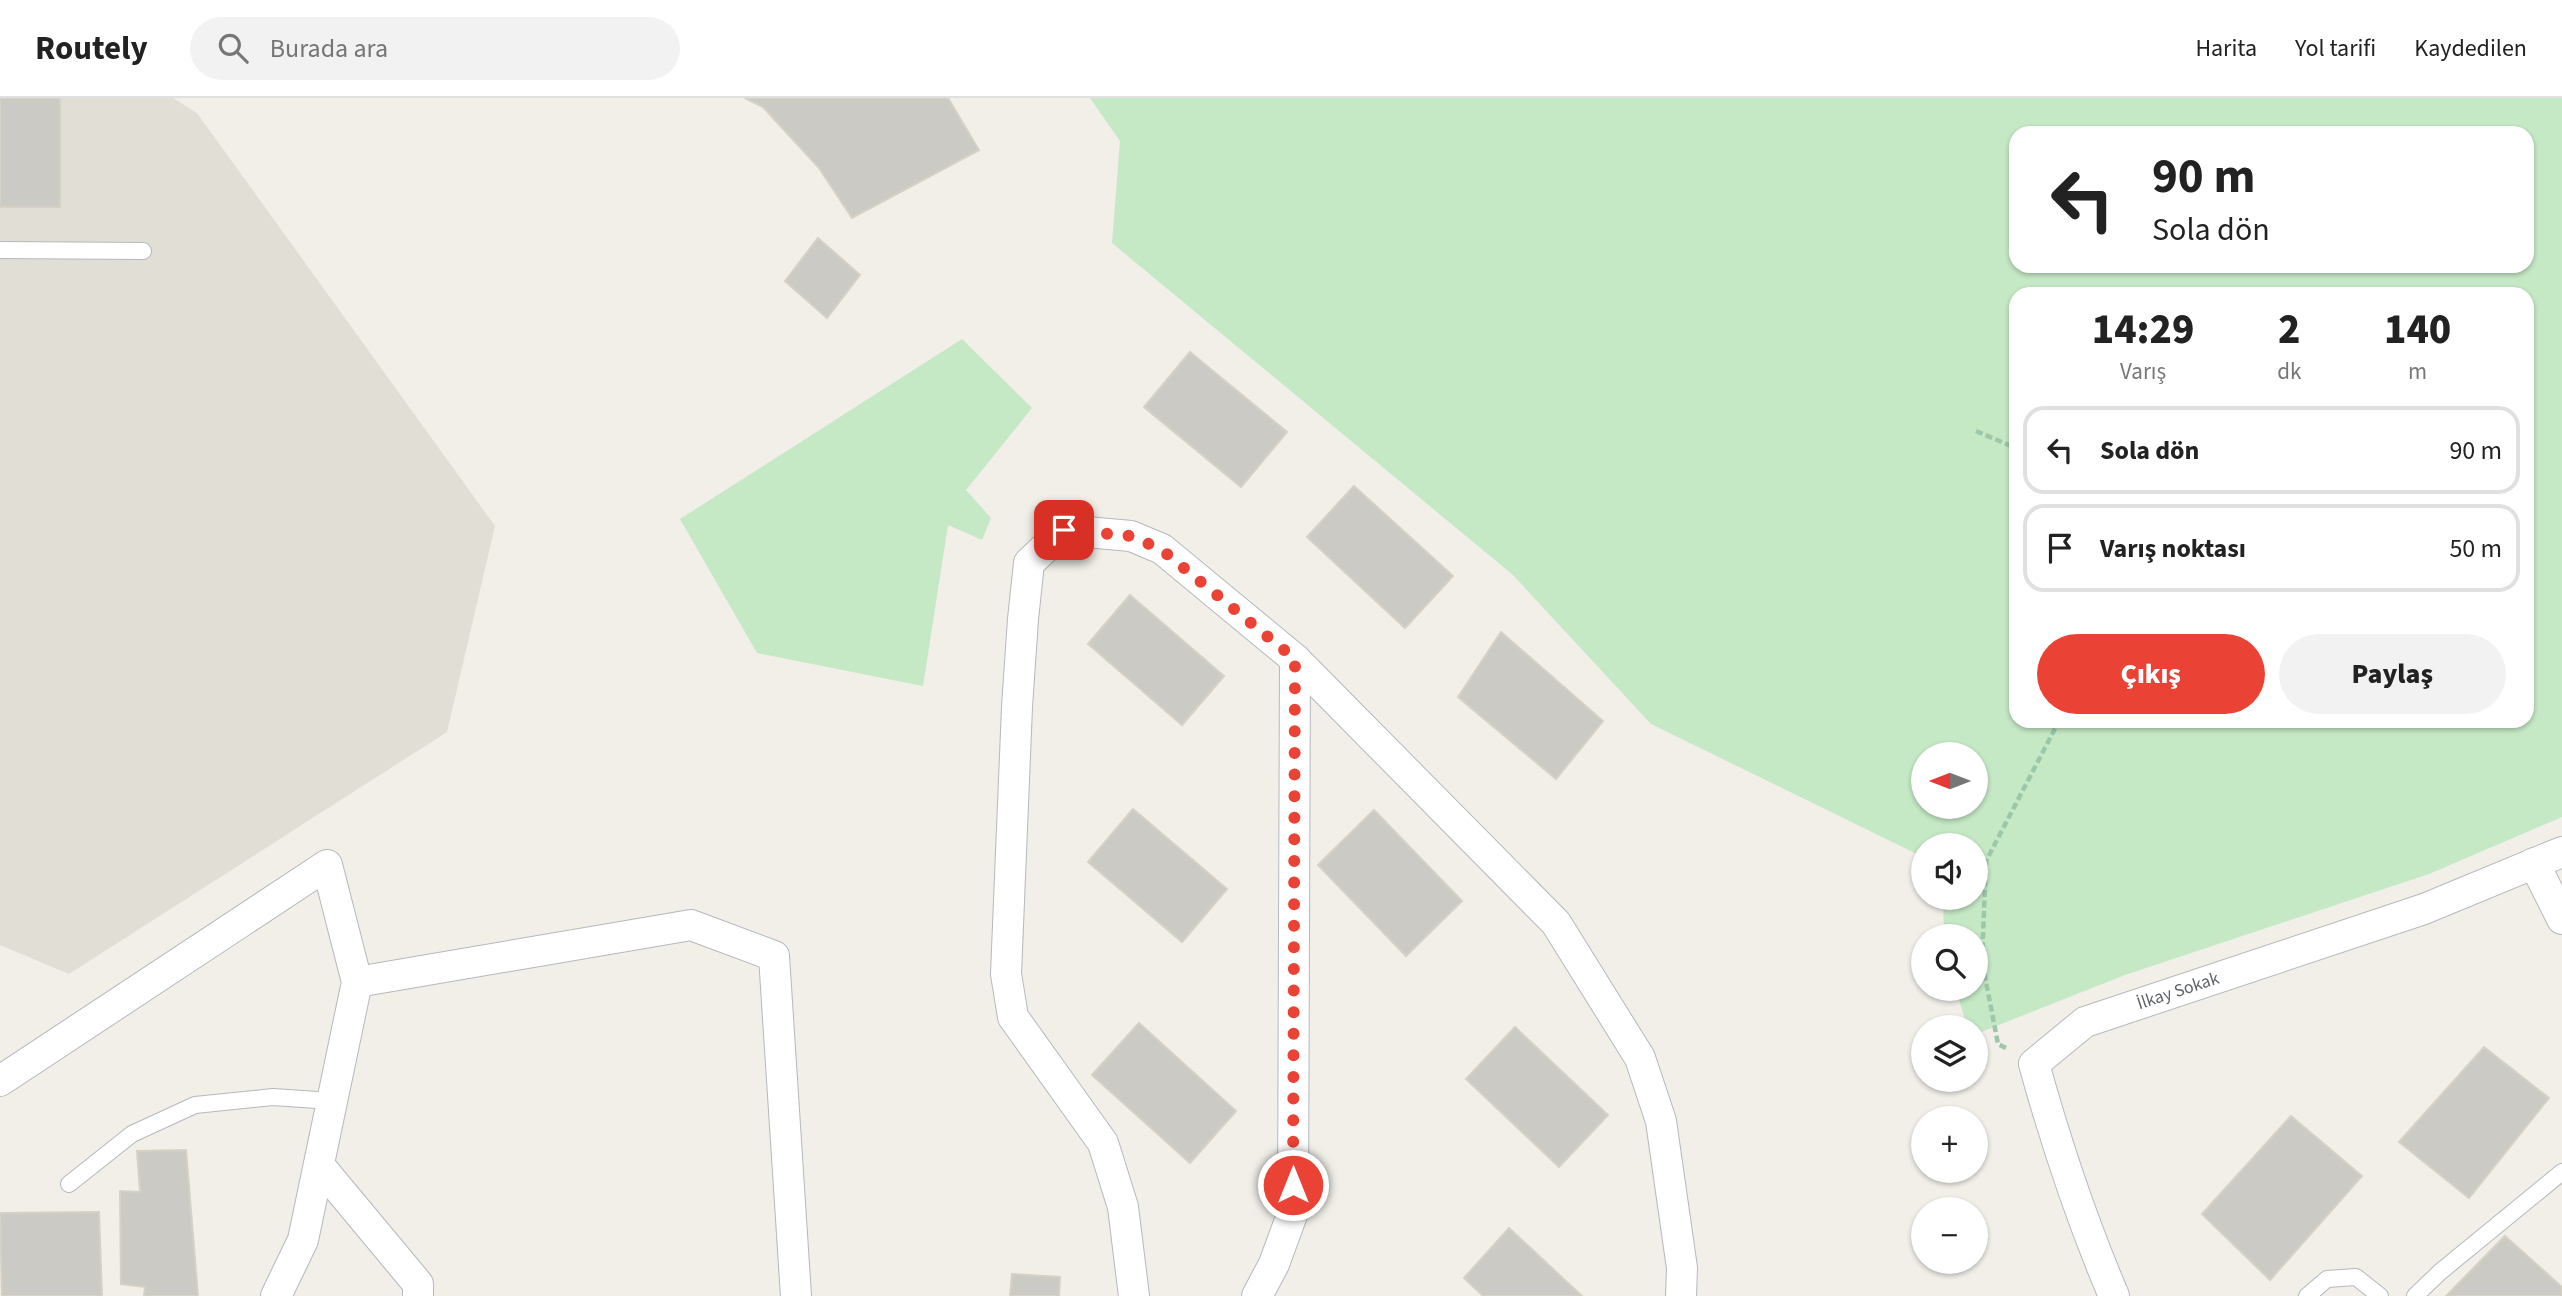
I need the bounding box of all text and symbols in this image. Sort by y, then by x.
search box [190,17,680,80]
text: Routely [35,25,148,72]
icon: search [214,29,252,67]
text: Burada ara [270,30,388,67]
text: Harita [2195,31,2257,66]
text: Yol tarifi [2295,31,2376,66]
text: Kaydedilen [2414,31,2527,66]
text: 90 m [2152,142,2256,212]
icon: left [2037,154,2128,245]
text: Sola dön [2152,207,2270,253]
text: 14:29 [2092,300,2194,360]
text: 2 [2278,300,2300,360]
text: 140 [2384,300,2451,360]
text: Varış [2120,355,2166,388]
text: dk [2277,355,2301,388]
text: m [2408,355,2427,388]
icon: left [2041,431,2079,469]
text: Sola dön [2100,432,2199,469]
text: 90 m [2449,432,2502,469]
pin [1034,500,1094,560]
icon: arrive [1045,511,1083,549]
icon: arrive [2041,529,2079,567]
text: Varış noktası [2100,530,2246,567]
text: 50 m [2449,530,2502,567]
button: Çıkış [2037,634,2265,714]
button: Paylaş [2279,634,2506,714]
north arrow [1911,742,1988,819]
map controls [1911,742,1988,1274]
button: sound [1911,833,1988,910]
button: search [1911,924,1988,1001]
street label: İlkay Sokak [2134,966,2222,1016]
button: layers [1911,1015,1988,1092]
button: + [1911,1106,1988,1183]
position arrow [1256,1148,1330,1222]
button: − [1911,1197,1988,1274]

